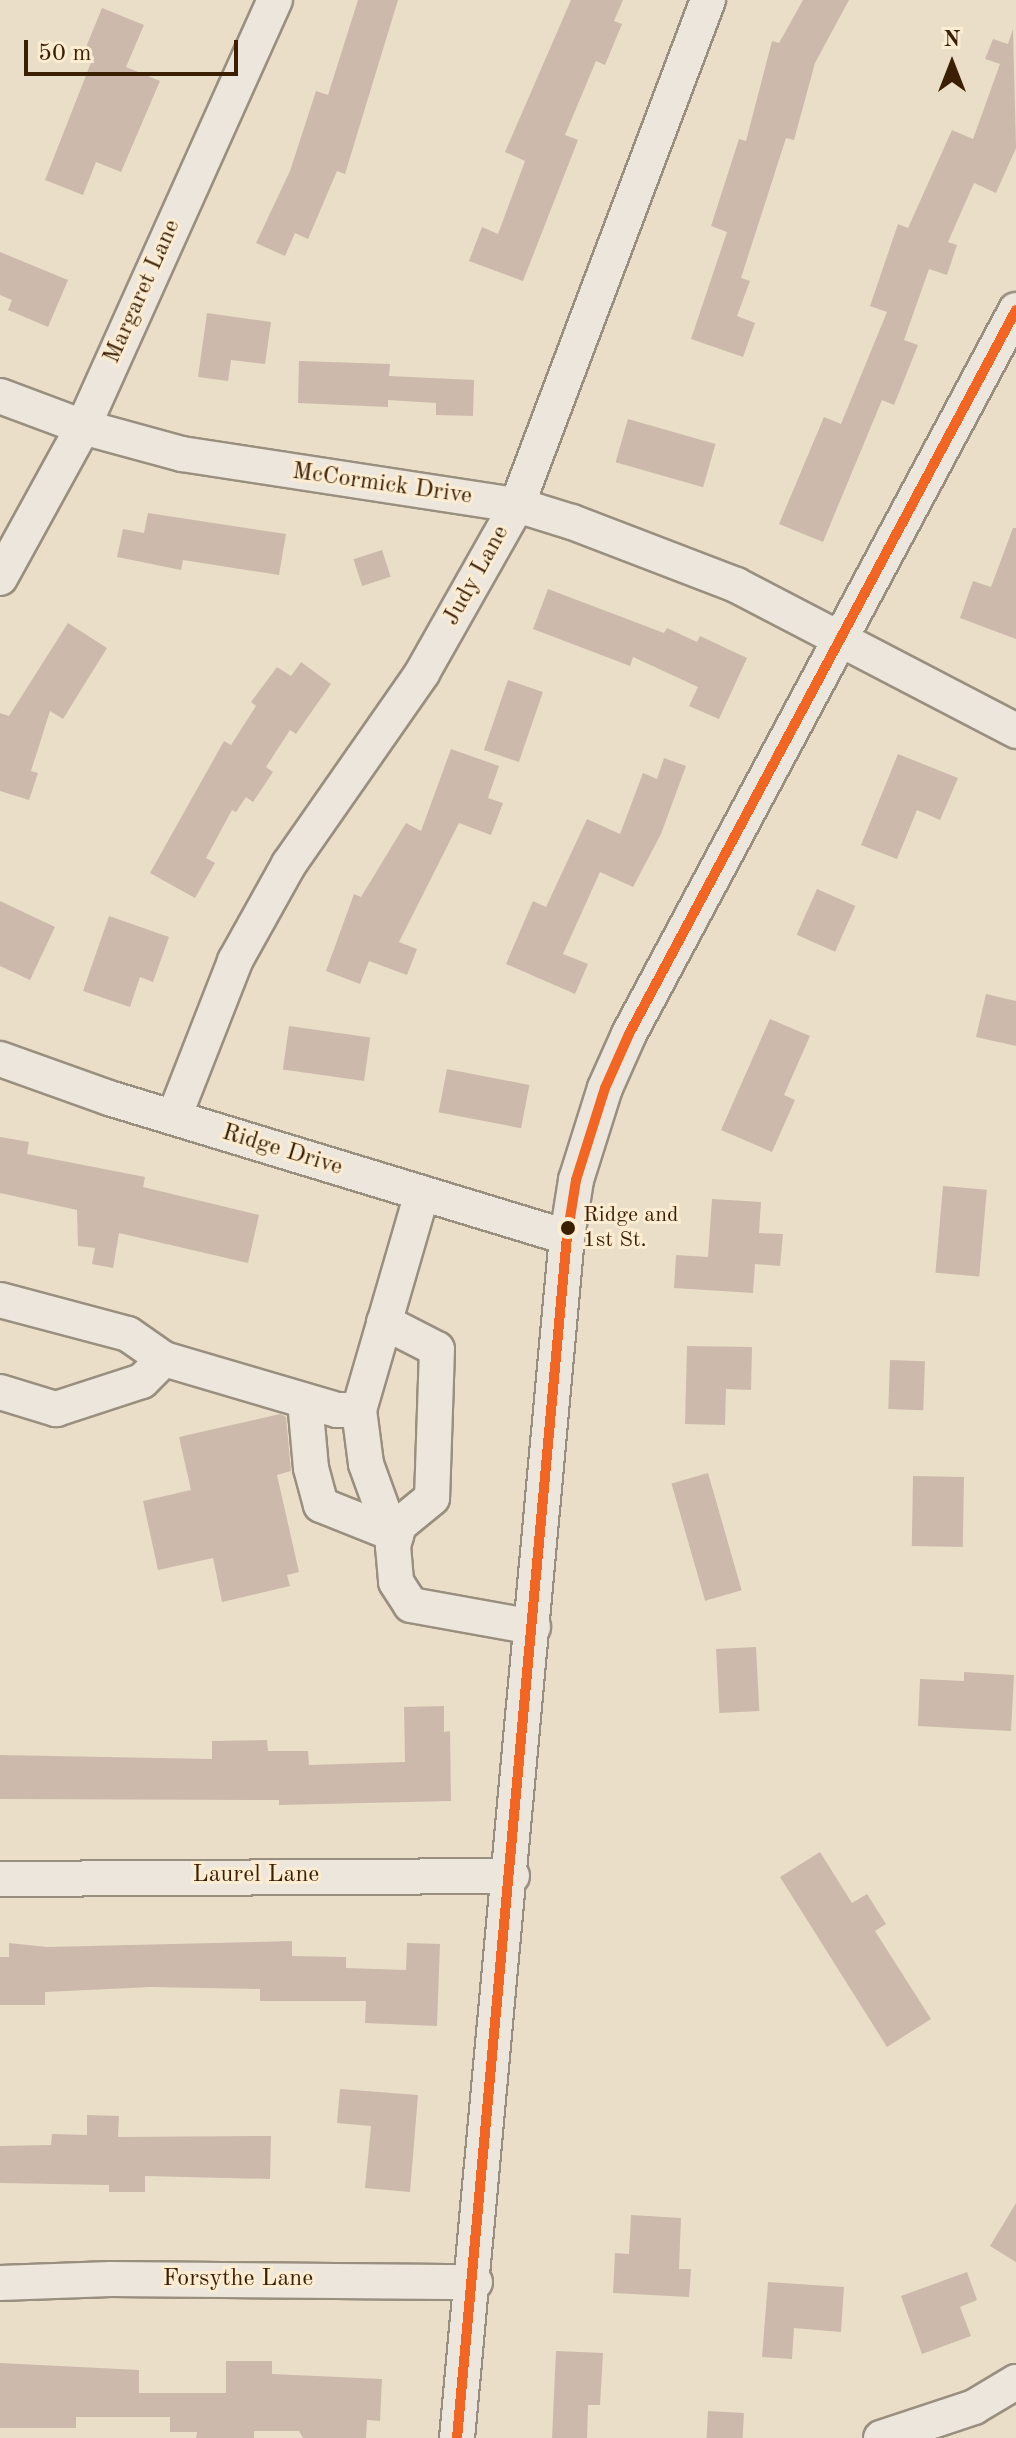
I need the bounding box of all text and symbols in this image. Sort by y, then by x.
scale bar [28,24,242,74]
north arrow [912,24,992,104]
text: N [944,29,960,51]
text: 50 m [38,42,92,66]
street label: Margaret Lane [98,216,188,368]
street label: McCormick Drive [290,458,474,512]
street label: Judy Lane [438,521,516,631]
street label: Ridge Drive [218,1119,346,1183]
place label: Ridge and 1st St. [583,1202,679,1254]
marker: Ridge and 1st St. [560,1220,576,1236]
street label: Laurel Lane [193,1862,319,1890]
street label: Forsythe Lane [163,2266,313,2294]

